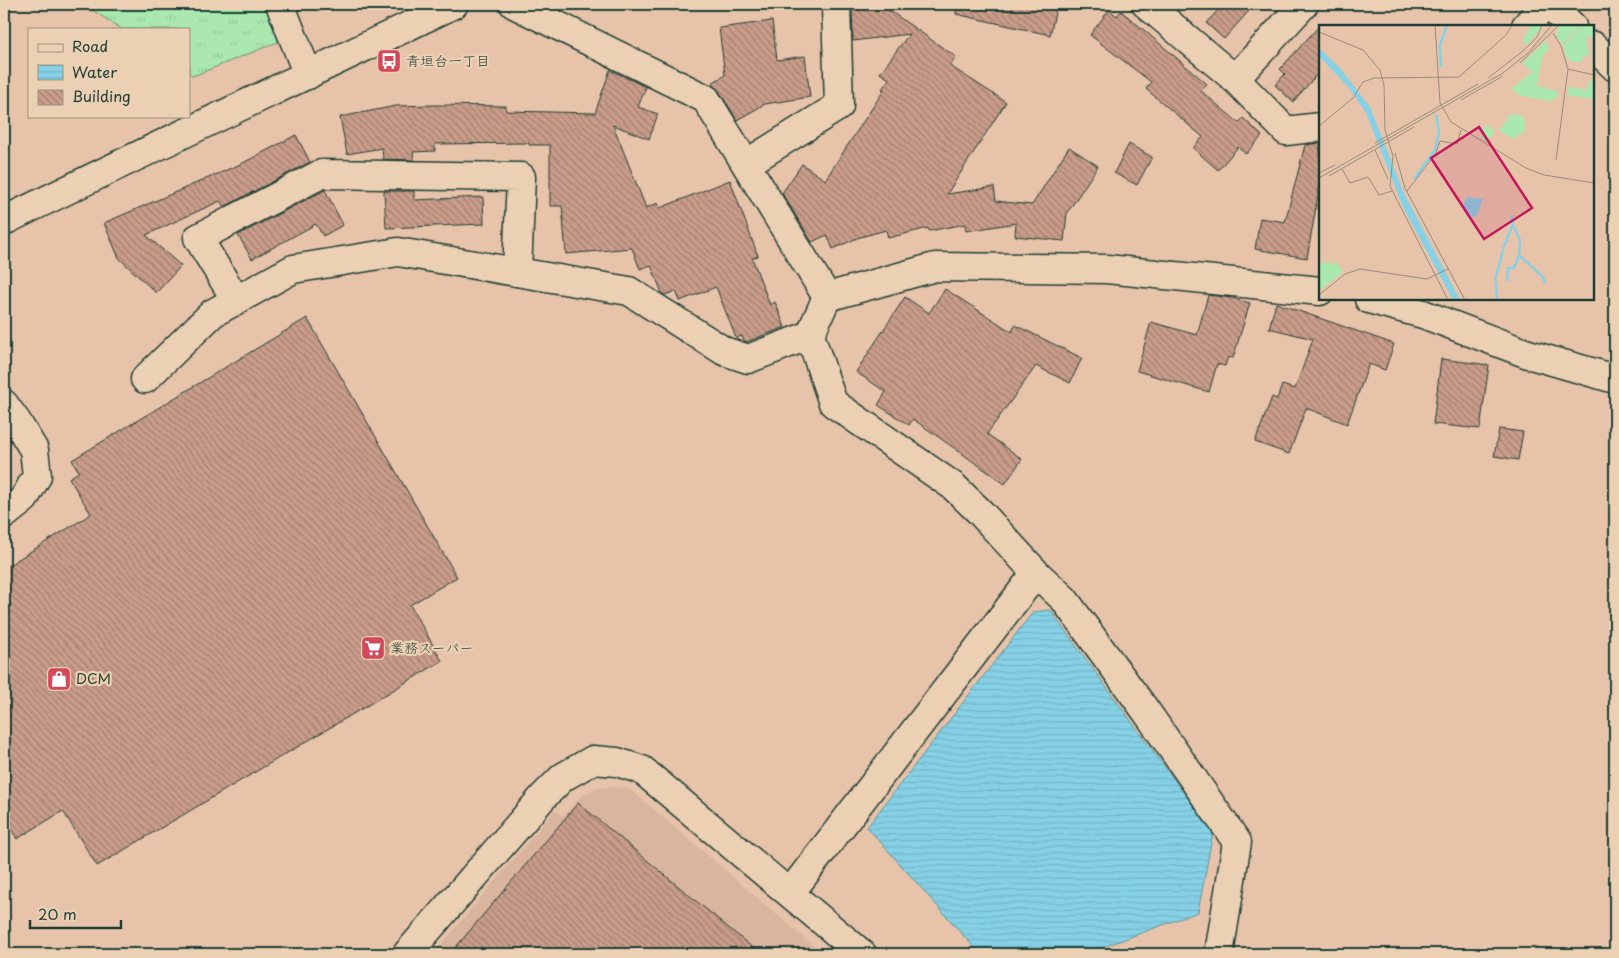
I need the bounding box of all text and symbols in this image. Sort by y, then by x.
inset map [1319,25,1594,300]
legend [28,28,190,118]
text: Road [72,34,108,57]
bus stop icon: 青垣台一丁目 [376,48,402,74]
place label: 青垣台一丁目 [406,50,490,71]
text: Water [72,60,117,83]
text: Building [72,84,131,107]
supermarket icon: 業務スーパー [360,635,386,661]
place label: 業務スーパー [390,637,473,658]
shop icon: DCM [46,666,72,692]
place label: DCM [76,668,111,689]
scale bar [30,898,121,930]
text: 20 m [38,902,77,925]

